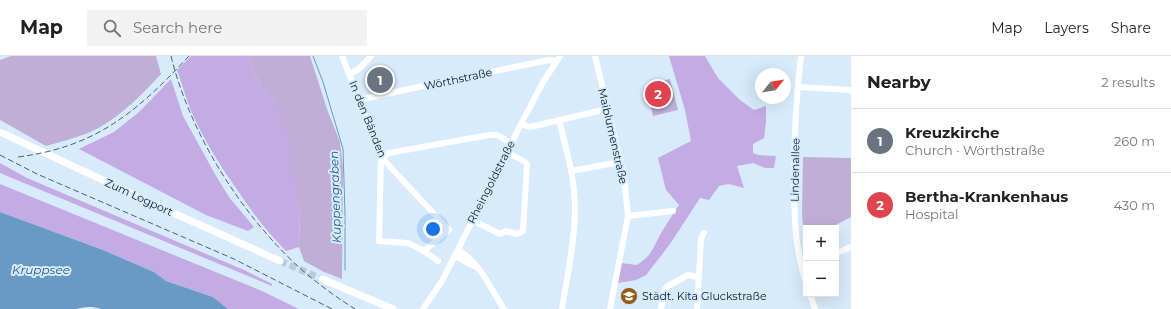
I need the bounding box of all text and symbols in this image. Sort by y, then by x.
search box [87,10,367,46]
text: Map [20,16,63,39]
icon: search [101,17,123,39]
text: Search here [133,18,222,37]
text: Map [991,19,1022,37]
text: Layers [1044,19,1089,37]
text: Share [1111,19,1151,37]
pin: 1 [367,65,393,95]
street label: Wörthstraße [423,65,494,93]
north arrow [755,68,791,104]
text: Nearby [867,72,931,92]
text: 2 results [1101,74,1155,90]
street label: In den Bänden [346,78,390,160]
pin: 2 [645,79,671,109]
street label: Maiblumenstraße [595,87,631,186]
text: Kreuzkirche [905,123,1000,142]
text: 1 [877,133,883,149]
text: 260 m [1114,133,1155,149]
street label: Lindenallee [787,137,803,202]
street label: Rheingoldstraße [464,138,518,226]
text: Church · Wörthstraße [905,142,1045,158]
water label: Kuppengraben [326,151,344,243]
street label: Zum Logport [103,175,176,219]
text: Bertha-Krankenhaus [905,187,1068,206]
text: 2 [876,197,884,213]
text: 430 m [1113,197,1155,213]
text: Hospital [905,206,958,222]
your location [423,219,443,239]
map controls [803,225,839,297]
button: + [803,225,839,261]
button: − [803,261,839,297]
water label: Kruppsee [12,262,70,277]
school or university icon: Städt. Kita Gluckstraße [619,286,639,306]
place label: Städt. Kita Gluckstraße [642,289,767,303]

